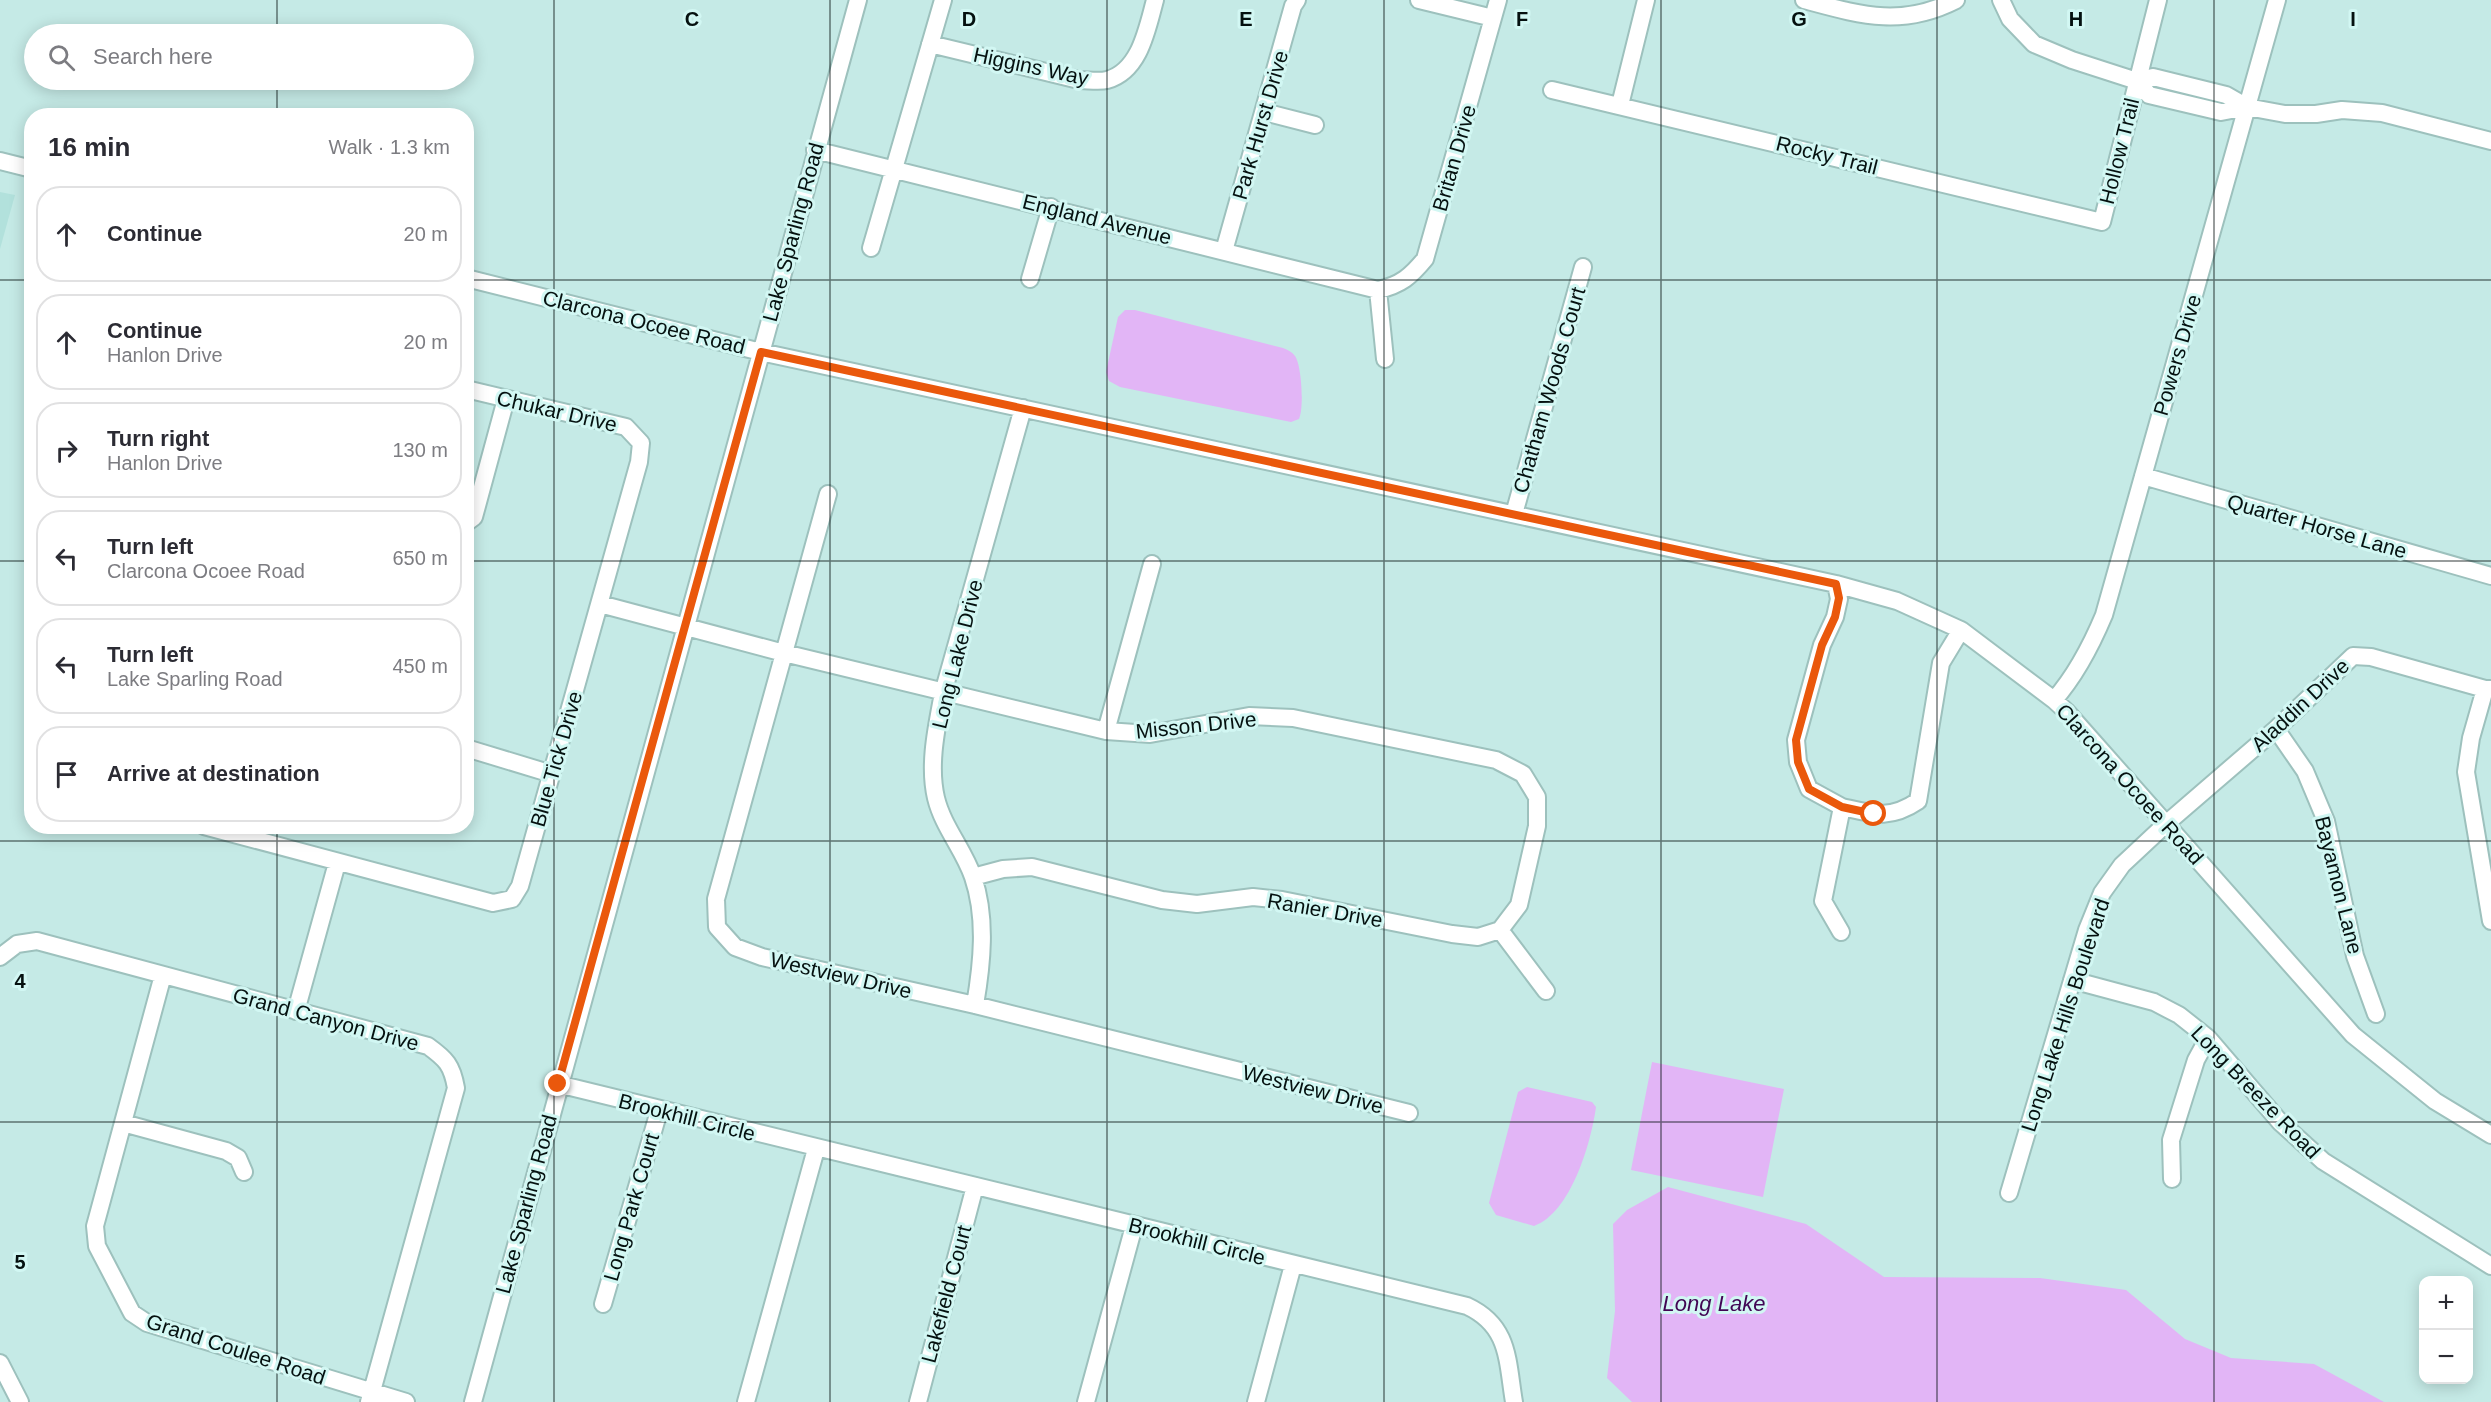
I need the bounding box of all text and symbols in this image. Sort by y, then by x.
text: C [685,8,699,30]
text: D [962,8,976,30]
text: E [1239,8,1253,30]
text: F [1516,8,1528,30]
text: G [1791,8,1807,30]
text: H [2069,8,2083,30]
text: I [2350,8,2356,30]
search box [24,24,474,90]
icon: search [45,41,78,74]
street label: Higgins Way [971,43,1091,90]
text: Search here [93,44,213,69]
street label: Park Hurst Drive [1228,48,1292,202]
street label: Hollow Trail [2095,96,2143,206]
street label: Britan Drive [1428,102,1480,214]
street label: Rocky Trail [1774,131,1880,179]
text: 16 min [48,132,130,162]
text: Walk · 1.3 km [329,136,450,158]
street label: Lake Sparling Road [758,140,828,324]
street label: England Avenue [1020,189,1174,249]
icon: ahead [50,218,83,251]
text: Continue [107,221,202,246]
text: 20 m [404,223,448,245]
street label: Chatham Woods Court [1509,284,1589,496]
street label: Clarcona Ocoee Road [540,286,748,358]
street label: Powers Drive [2149,292,2205,418]
text: Continue [107,318,202,343]
icon: ahead [50,326,83,359]
text: 20 m [404,331,448,353]
text: Hanlon Drive [107,344,223,366]
street label: Chukar Drive [495,386,619,436]
text: Turn right [107,426,209,451]
icon: right [50,434,83,467]
text: 130 m [392,439,448,461]
text: Hanlon Drive [107,452,223,474]
street label: Quarter Horse Lane [2225,489,2409,563]
text: Turn left [107,534,193,559]
icon: left [50,542,83,575]
text: 650 m [392,547,448,569]
text: Clarcona Ocoee Road [107,560,305,582]
street label: Long Lake Drive [927,577,987,731]
text: Turn left [107,642,193,667]
icon: left [50,650,83,683]
street label: Aladdin Drive [2246,654,2354,756]
text: 450 m [392,655,448,677]
text: Lake Sparling Road [107,668,283,690]
street label: Blue Tick Drive [526,689,586,829]
street label: Clarcona Ocoee Road [2052,699,2208,869]
street label: Misson Drive [1134,707,1258,743]
icon: arrive [50,758,83,791]
text: Arrive at destination [107,761,320,786]
route start [1860,800,1886,826]
street label: Bayamon Lane [2311,814,2367,956]
street label: Ranier Drive [1266,889,1384,931]
street label: Long Lake Hills Boulevard [2016,895,2114,1135]
street label: Westview Drive [768,948,914,1002]
text: 4 [14,970,26,992]
street label: Grand Canyon Drive [231,983,421,1055]
street label: Long Breeze Road [2187,1021,2325,1163]
street label: Westview Drive [1240,1060,1386,1118]
route end [544,1070,570,1096]
street label: Brookhill Circle [616,1089,758,1145]
street label: Lake Sparling Road [491,1112,561,1296]
street label: Long Park Court [599,1130,663,1284]
street label: Brookhill Circle [1126,1213,1268,1269]
street label: Lakefield Court [917,1223,975,1365]
text: 5 [14,1251,26,1273]
map controls [2419,1276,2473,1384]
button: + [2419,1276,2473,1330]
water label: Long Lake [1663,1291,1765,1316]
street label: Grand Coulee Road [144,1309,328,1389]
button: − [2419,1330,2473,1384]

